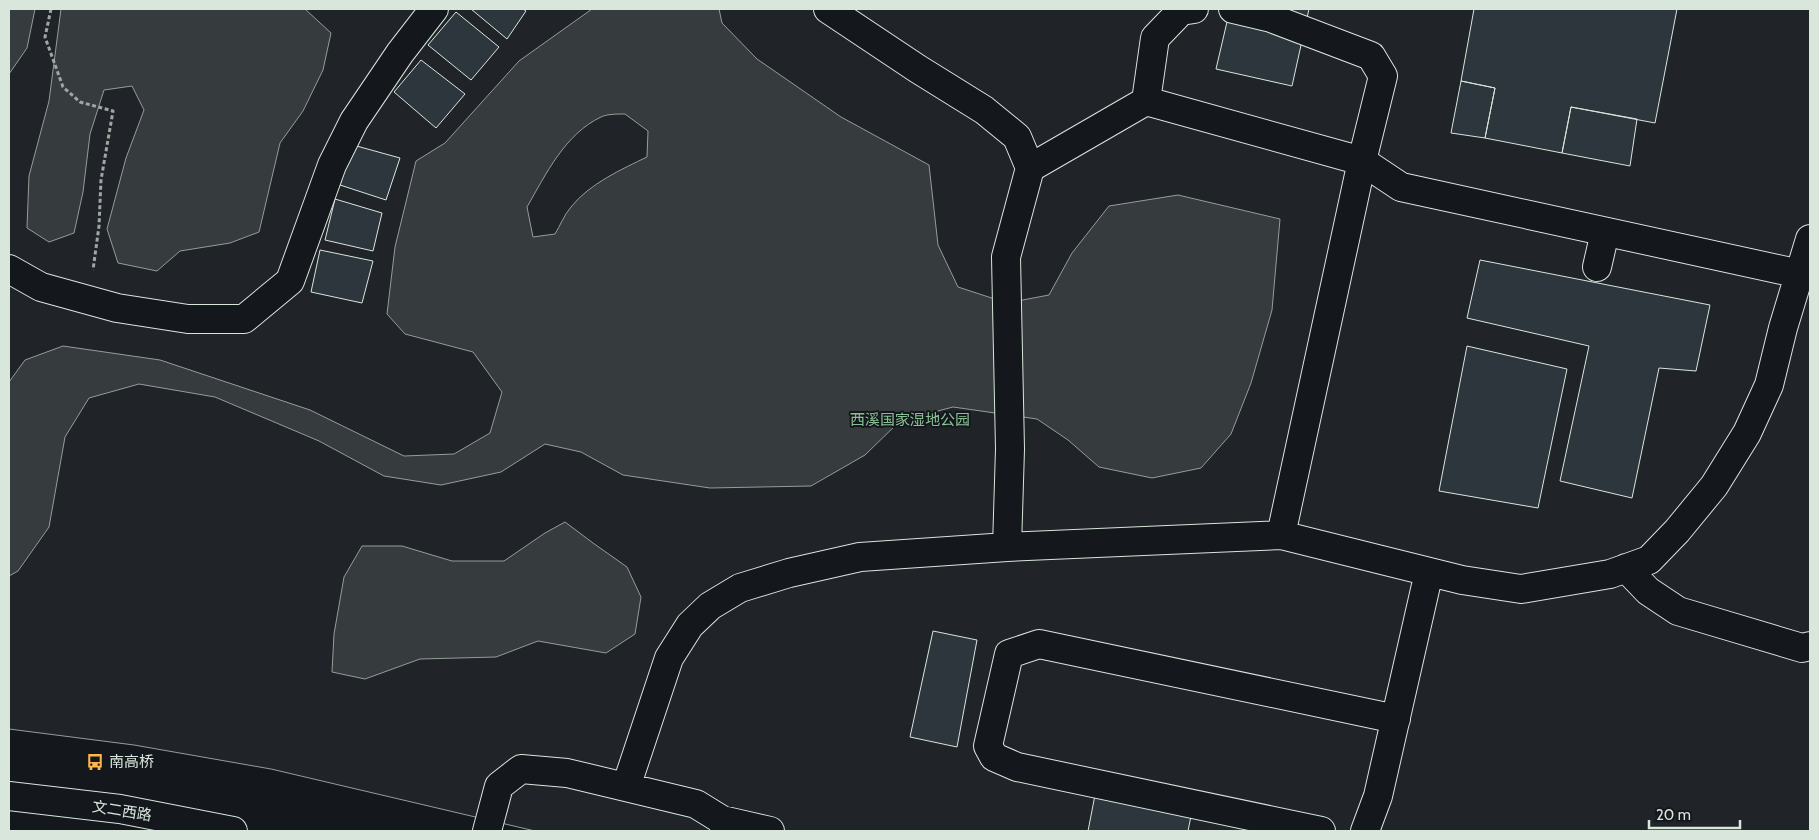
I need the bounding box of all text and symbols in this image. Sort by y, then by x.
park label: 西溪国家湿地公园 [850,411,970,429]
bus stop icon: 南高桥 [85,752,105,772]
place label: 南高桥 [109,753,154,771]
street label: 文二西路 [91,797,153,825]
scale bar [1649,798,1740,830]
text: 20 m [1656,806,1691,824]

